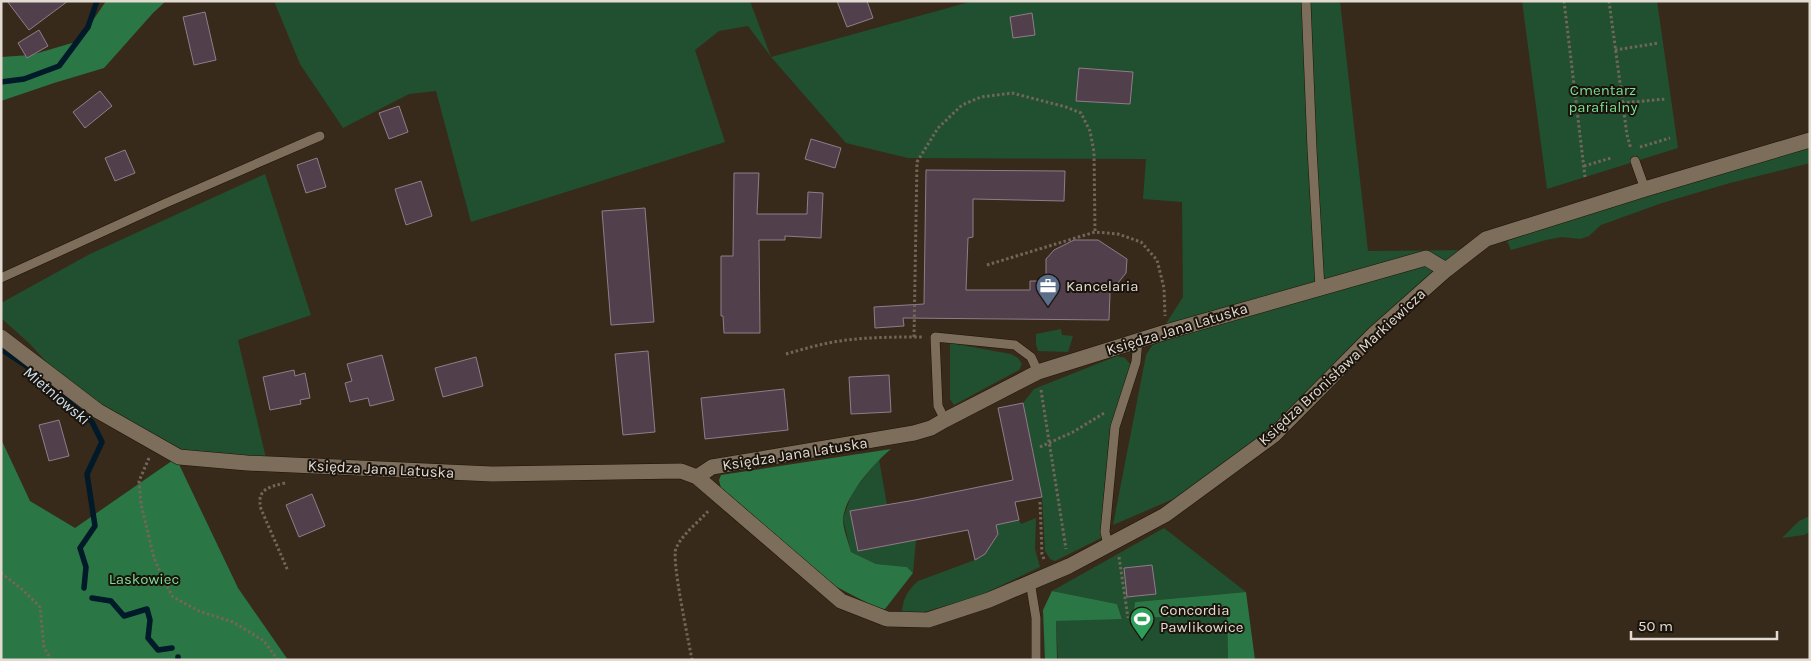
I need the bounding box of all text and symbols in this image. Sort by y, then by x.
park label: Cmentarz parafialny [1569,81,1637,116]
office icon: Kancelaria [1035,273,1061,307]
place label: Kancelaria [1066,277,1138,295]
street label: Księdza Bronisława Markiewicza [1255,285,1429,449]
street label: Księdza Jana Latuska [1104,299,1250,359]
water label: Mietniowski [20,362,94,429]
street label: Księdza Jana Latuska [721,434,869,474]
street label: Księdza Jana Latuska [307,456,455,482]
park label: Laskowiec [109,570,179,588]
place label: Concordia Pawlikowice [1160,601,1244,636]
sports icon: Concordia Pawlikowice [1129,606,1155,640]
scale bar [1631,608,1777,640]
text: 50 m [1638,617,1673,635]

